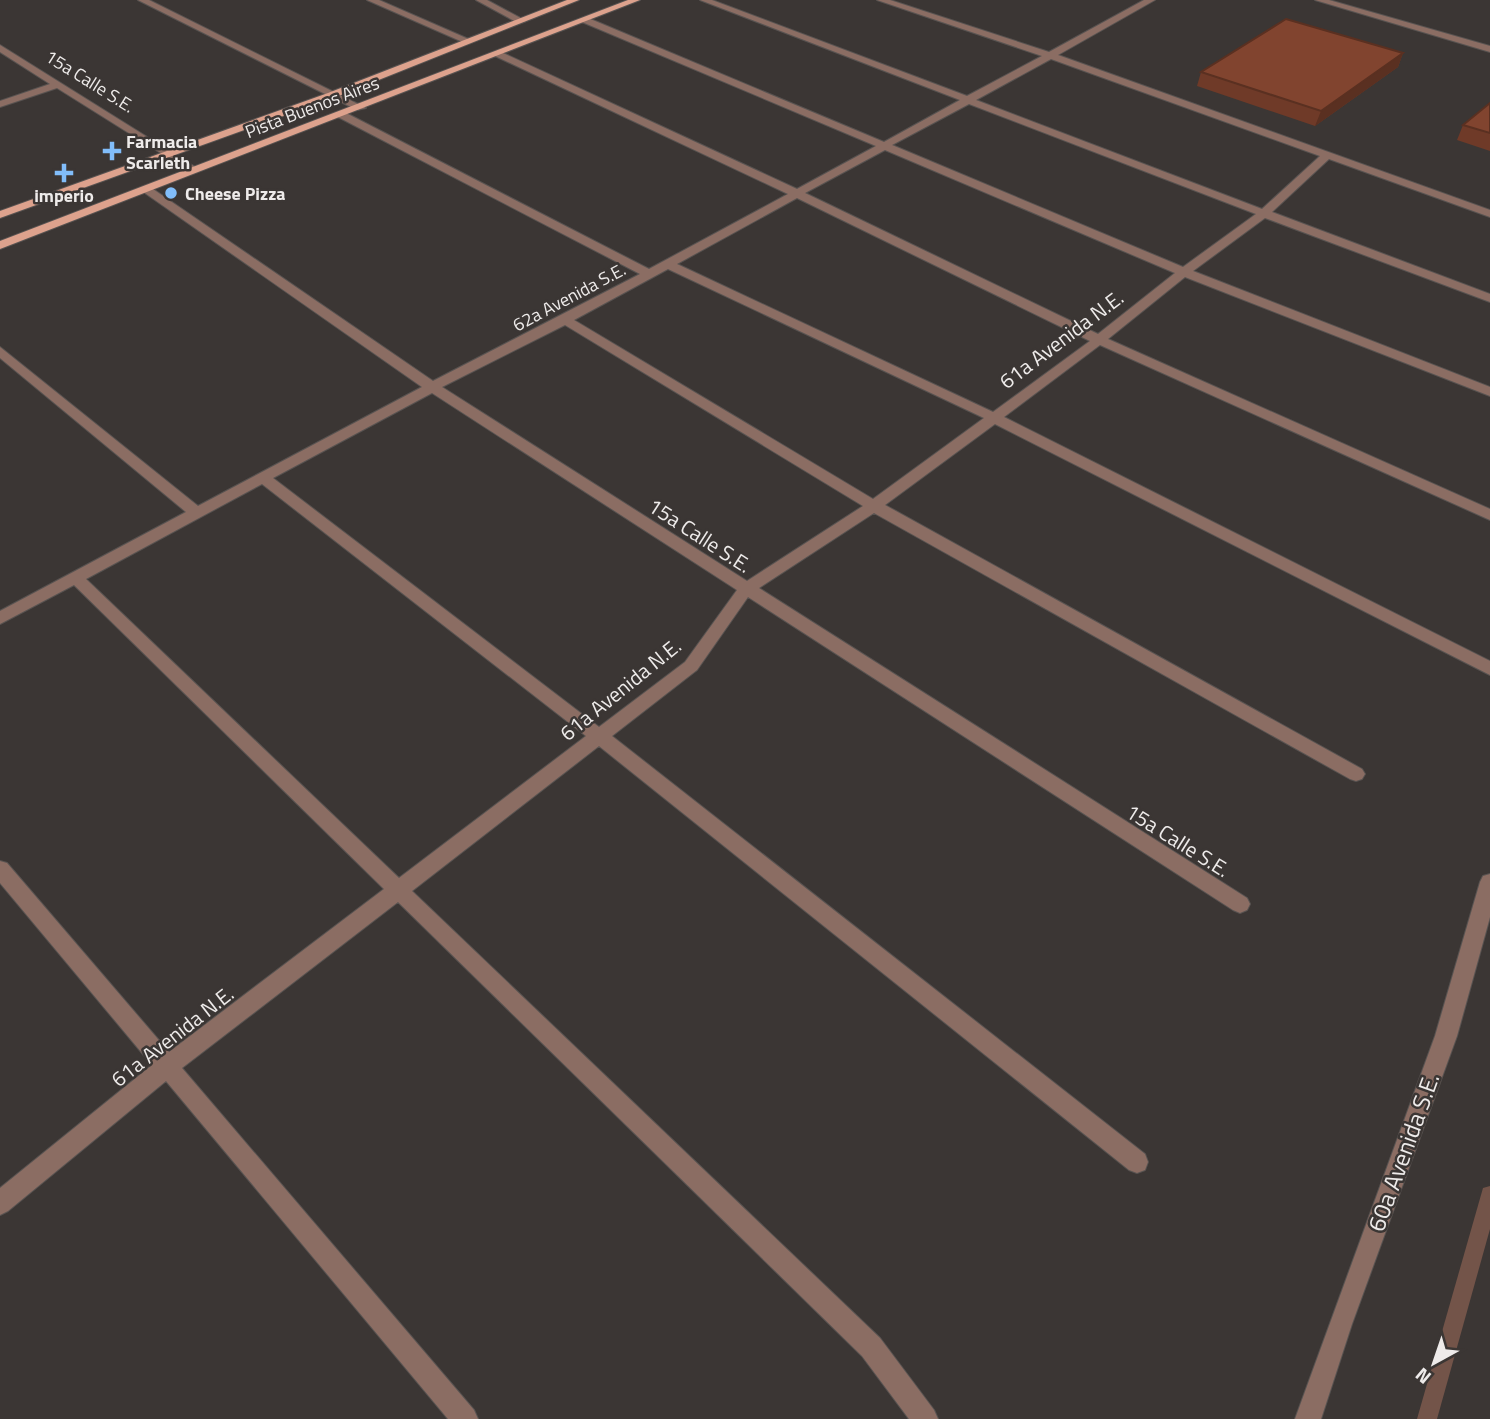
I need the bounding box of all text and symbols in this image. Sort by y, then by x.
street label: 15a Calle S.E. [40,43,140,119]
street label: Pista Buenos Aires [241,69,383,145]
place label: Farmacia Scarleth [126,128,197,176]
marker: Farmacia Scarleth [104,143,120,159]
marker: imperio [56,165,72,181]
place label: Cheese Pizza [185,180,286,207]
place label: imperio [34,182,94,209]
marker: Cheese Pizza [163,185,179,201]
street label: 62a Avenida S.E. [508,256,630,338]
street label: 61a Avenida N.E. [992,282,1130,396]
street label: 15a Calle S.E. [642,490,758,580]
street label: 61a Avenida N.E. [552,630,688,748]
street label: 15a Calle S.E. [1120,795,1236,885]
street label: 61a Avenida N.E. [104,978,240,1094]
street label: 60a Avenida S.E. [1358,1068,1448,1236]
north arrow [1399,1328,1469,1398]
text: N [1408,1361,1437,1392]

